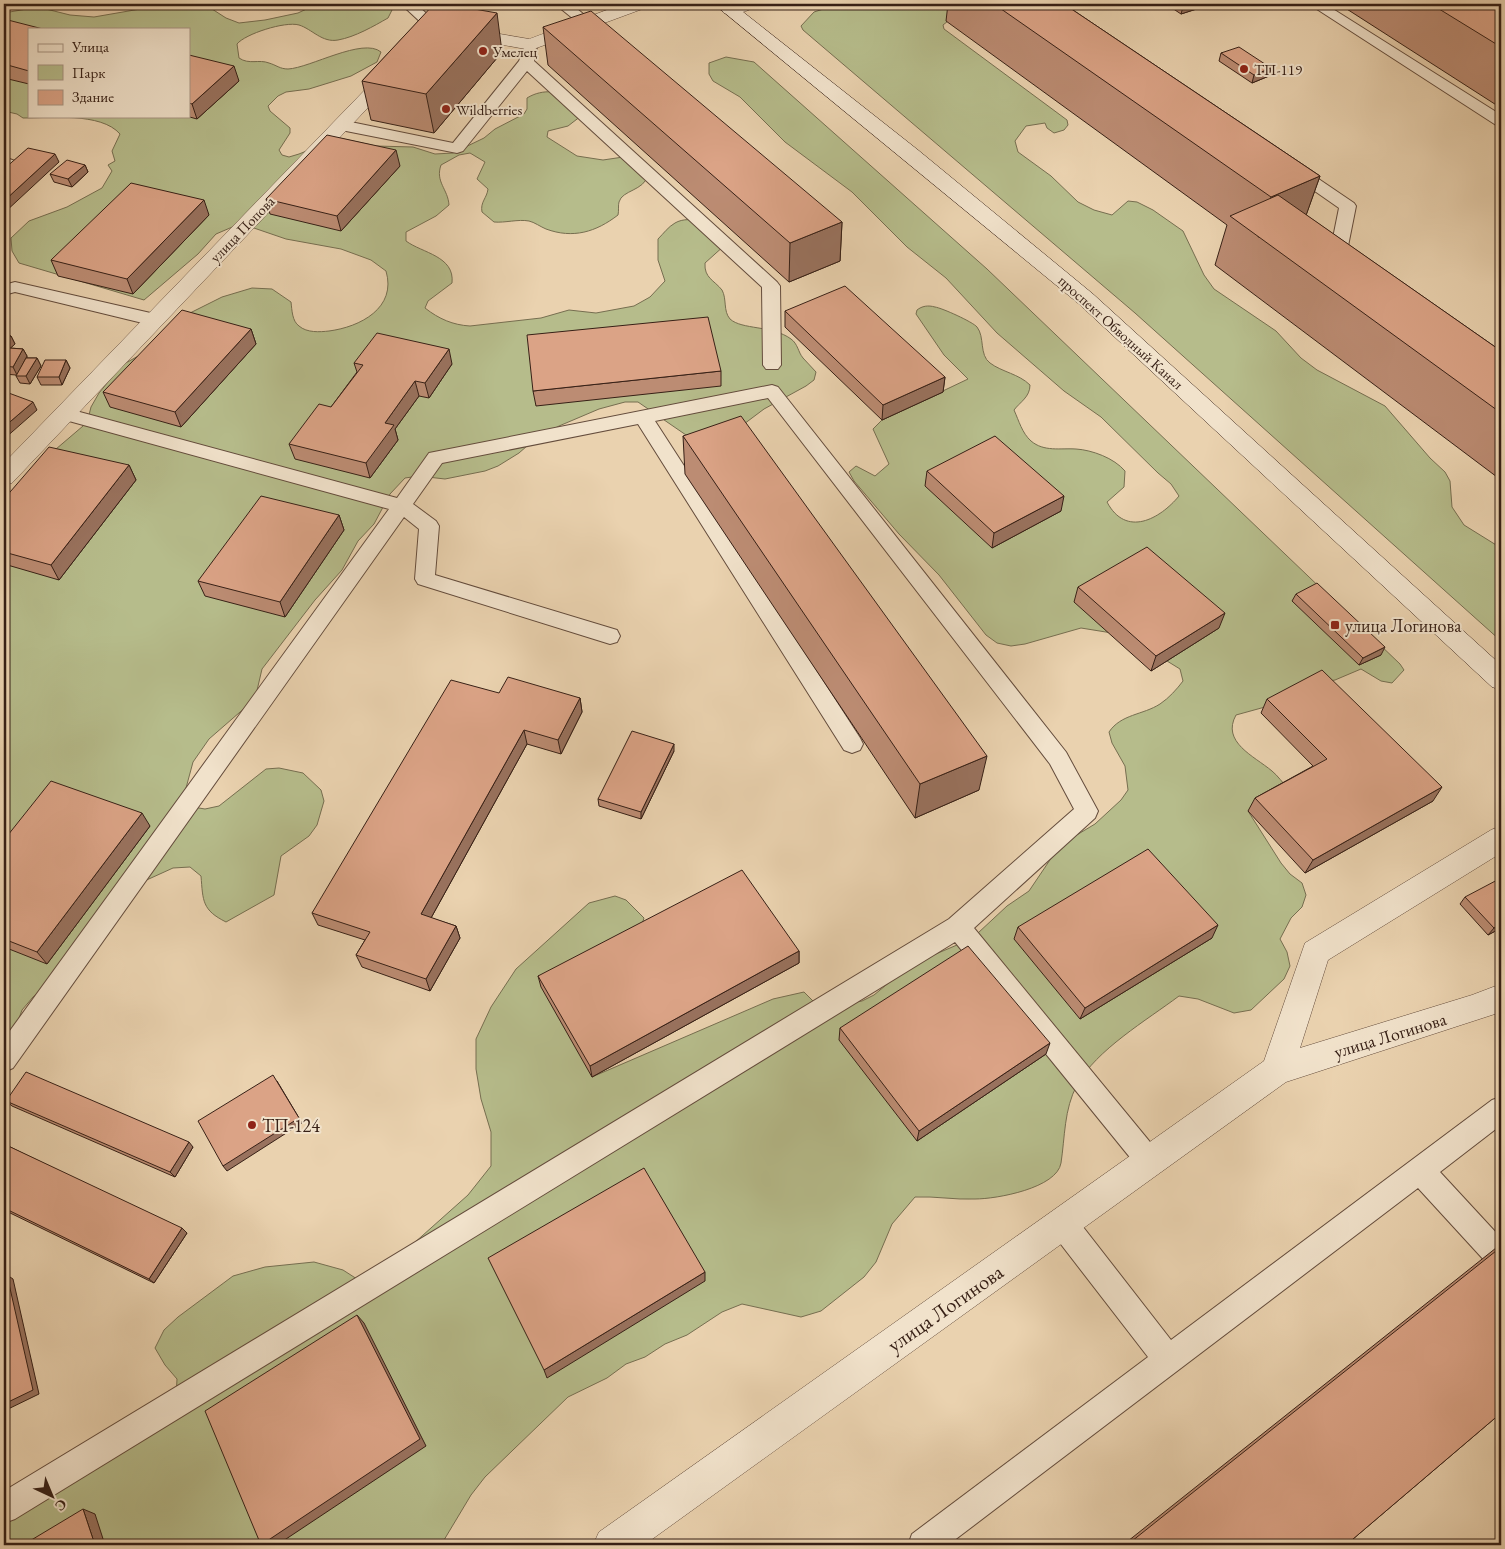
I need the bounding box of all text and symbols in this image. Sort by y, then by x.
legend [28,28,190,118]
text: Улица [71,37,109,56]
place label: Умелец [492,42,537,61]
marker: Умелец [477,45,489,57]
place label: ТП-119 [1254,60,1302,79]
text: Парк [72,63,105,82]
marker: ТП-119 [1238,63,1250,75]
text: Здание [72,87,114,106]
place label: Wildberries [456,100,522,119]
marker: Wildberries [440,103,452,115]
street label: улица Попова [206,192,278,266]
street label: проспект Обводный Канал [1054,271,1188,393]
place label: улица Логинова [1345,614,1462,637]
marker: улица Логинова [1329,619,1341,631]
street label: улица Логинова [1331,1007,1450,1063]
place label: ТП-124 [262,1114,320,1137]
marker: ТП-124 [246,1119,258,1131]
street label: улица Логинова [882,1258,1009,1358]
north arrow [28,1472,78,1522]
text: С [51,1495,71,1515]

